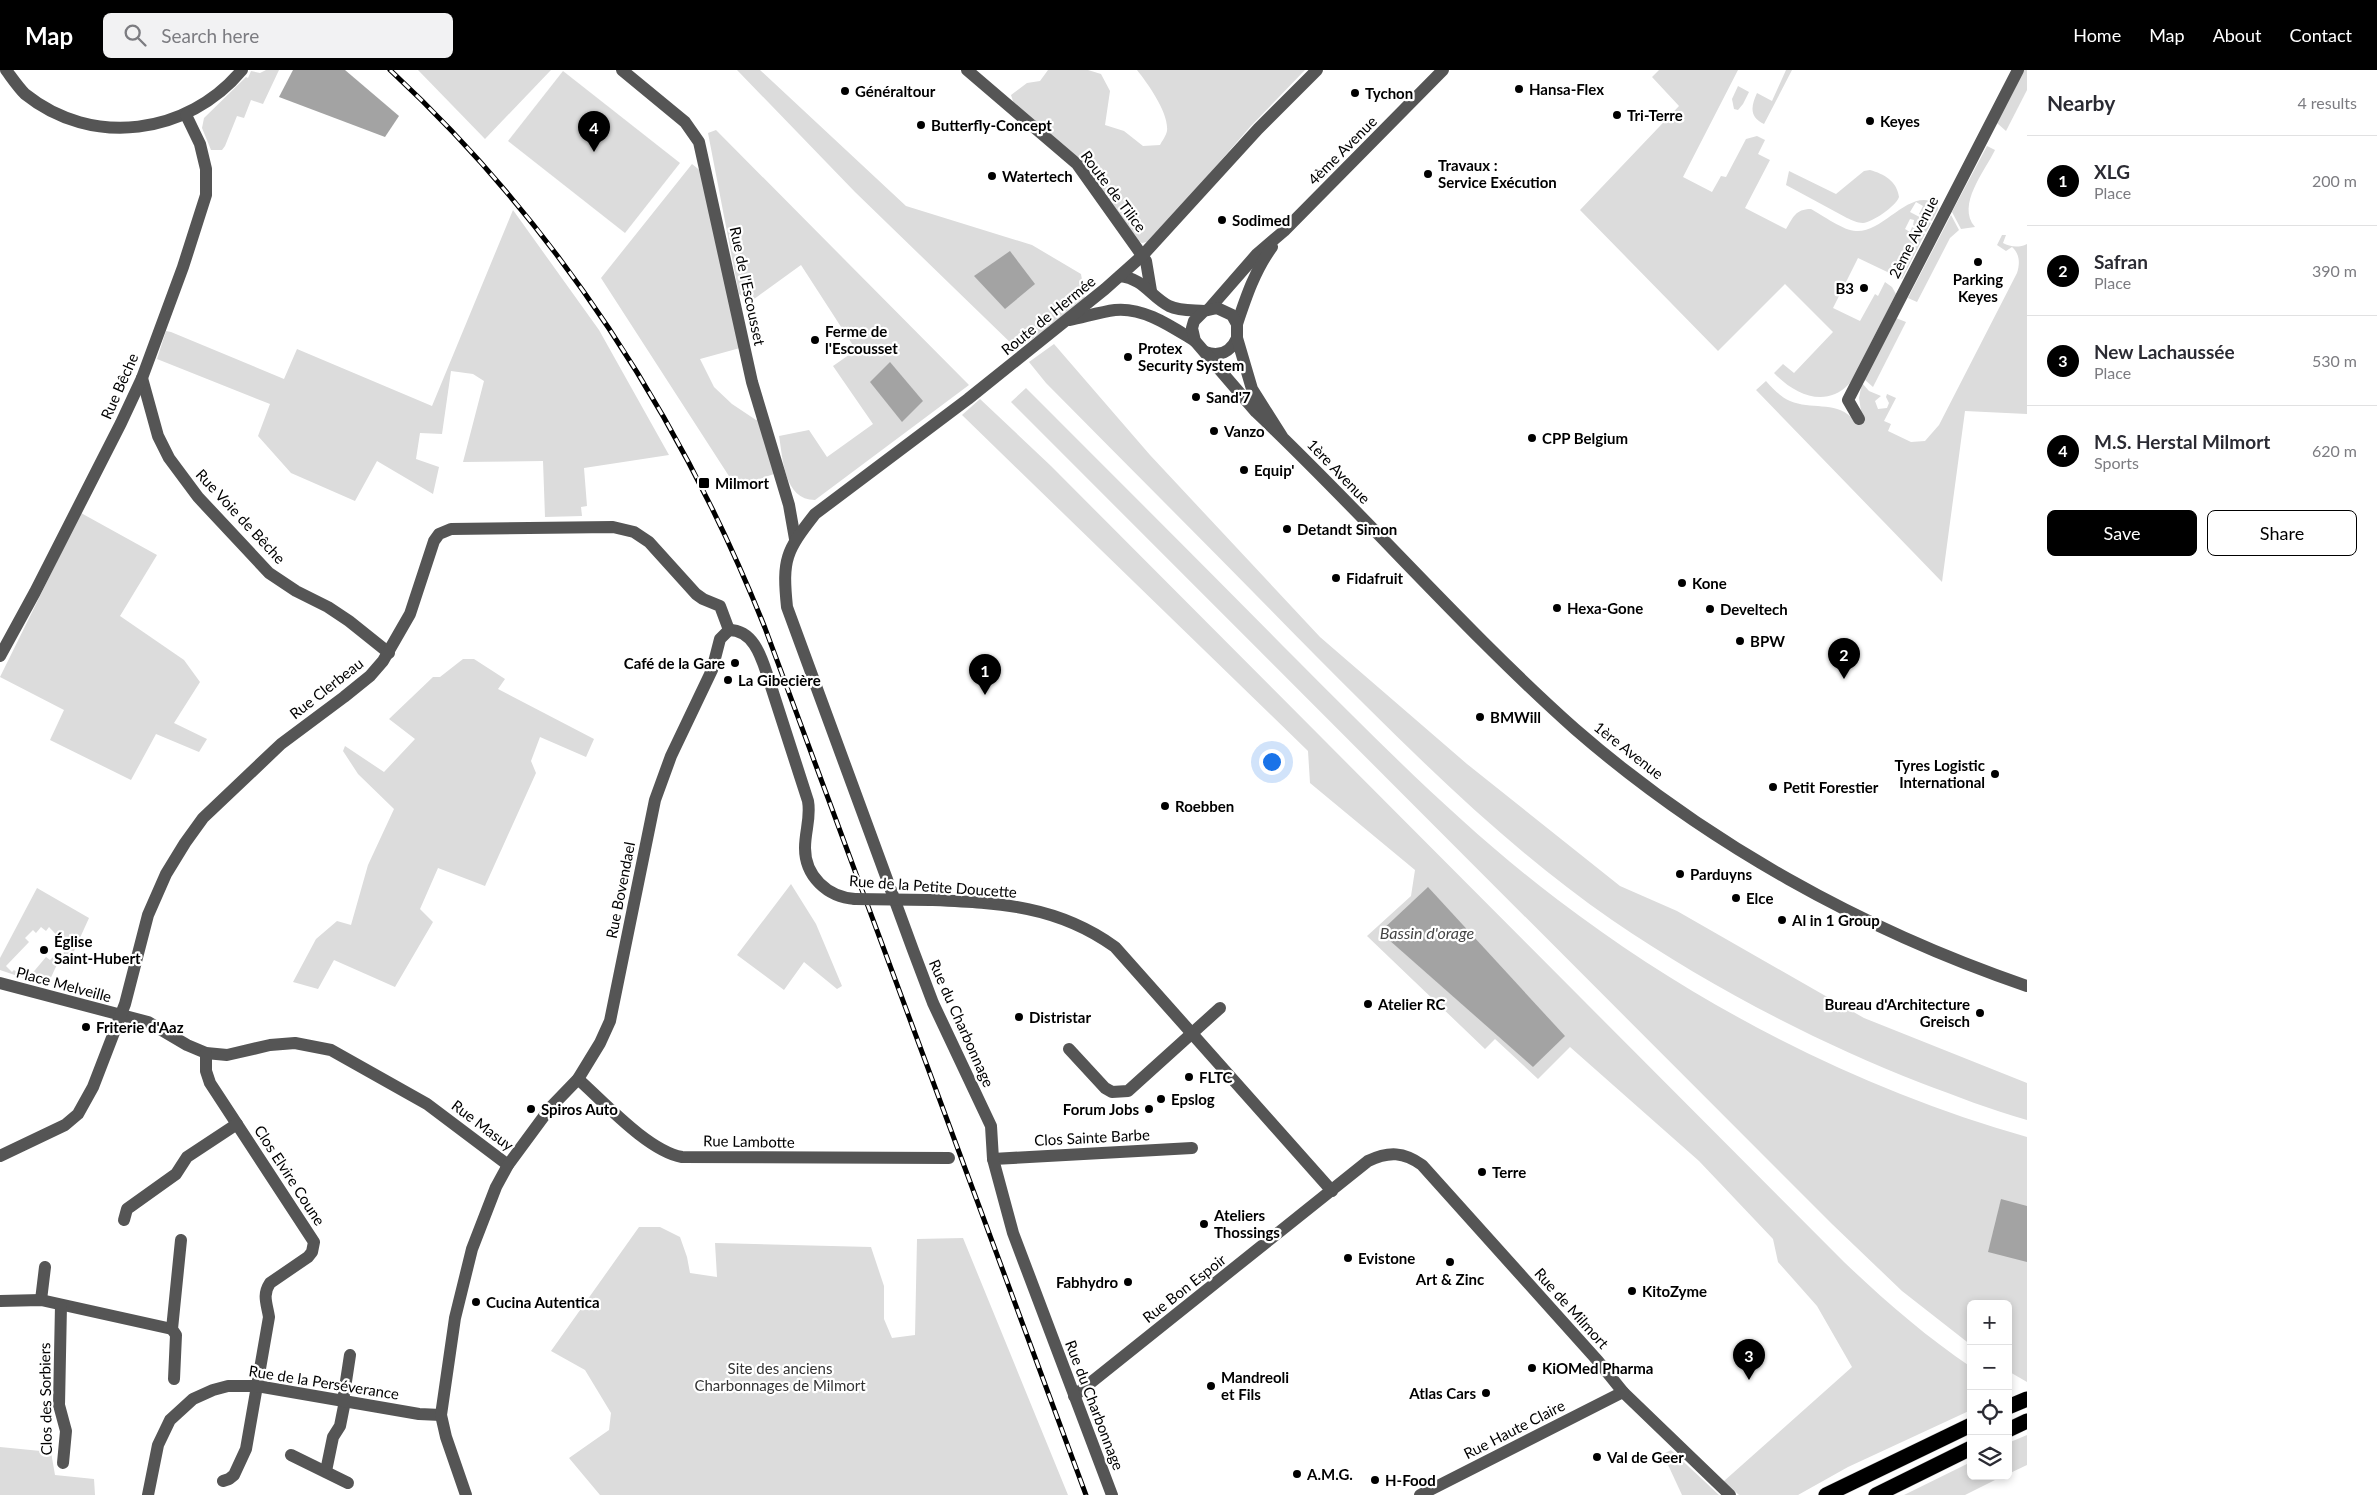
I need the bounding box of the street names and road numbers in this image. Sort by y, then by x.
street label: 4ème Avenue [1304,112,1380,188]
street label: Route de Tilice [1078,147,1150,235]
street label: 2ème Avenue [1885,193,1941,281]
street label: Rue de l'Escousset [727,225,770,348]
street label: Route de Hermée [997,272,1099,358]
street label: Rue Bêche [97,350,142,422]
street label: 1ère Avenue [1304,435,1374,507]
street label: Rue Voie de Bêche [193,465,289,567]
street label: Rue Clerbeau [286,654,366,722]
street label: 1ère Avenue [1591,717,1667,783]
street label: Rue Bovendael [602,840,638,940]
street label: Rue de la Petite Doucette [848,871,1018,901]
street label: Rue du Charbonnage [926,956,998,1090]
street label: Place Melveille [14,963,114,1005]
street label: Rue Masuy [448,1096,518,1154]
street label: Clos Elvire Coune [251,1122,329,1229]
street label: Clos Sainte Barbe [1034,1125,1150,1149]
street label: Rue Lambotte [703,1131,795,1151]
street label: Rue Bon Espoir [1139,1250,1230,1326]
street label: Rue de Milmort [1531,1264,1613,1352]
street label: Rue du Charbonnage [1062,1337,1128,1473]
street label: Clos des Sorbiers [35,1342,55,1456]
street label: Rue de la Perséverance [248,1361,401,1403]
street label: Rue Haute Claire [1460,1396,1568,1462]

